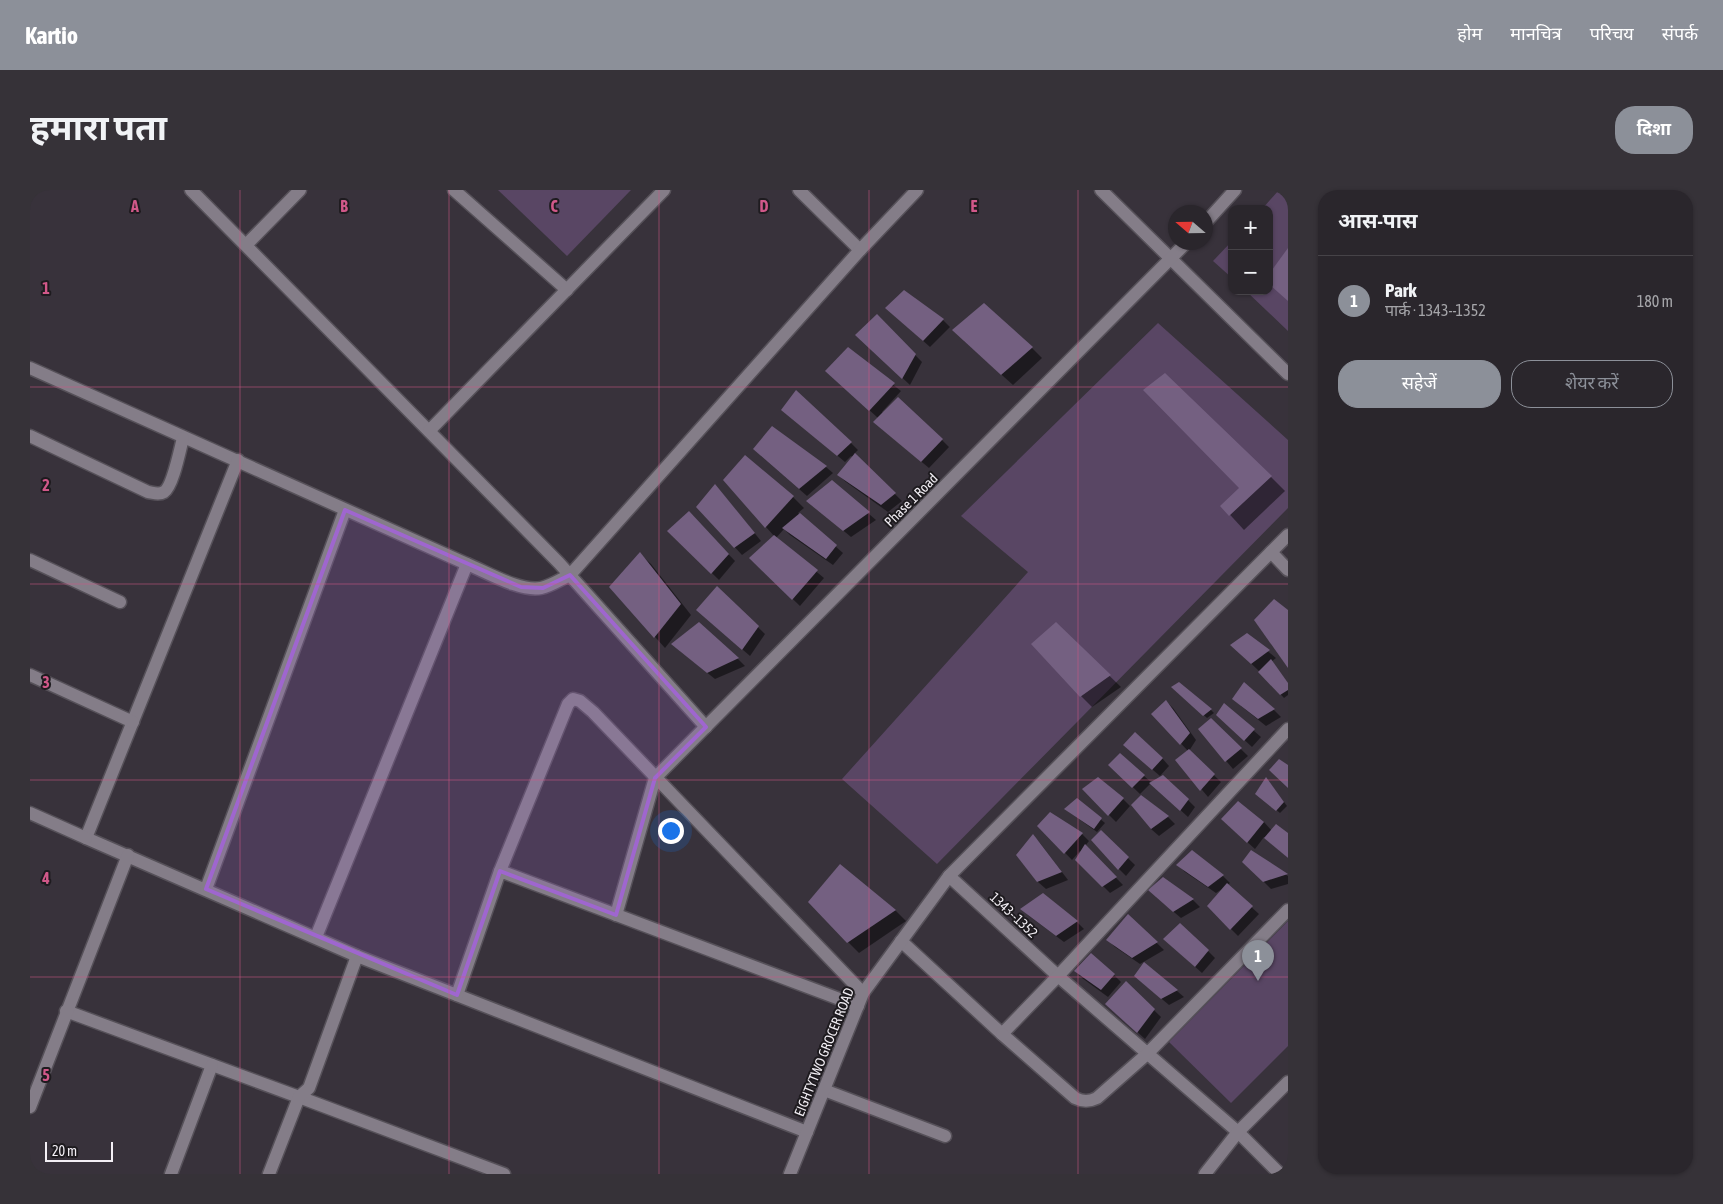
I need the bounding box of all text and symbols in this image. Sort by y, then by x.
text: Kartio [25,22,78,49]
text: होम [1457,23,1482,44]
text: मानचित्र [1510,23,1562,44]
text: परिचय [1590,23,1634,44]
text: संपर्क [1662,23,1698,44]
button: दिशा [1615,106,1693,154]
text: हमारा पता [30,107,167,147]
text: A [130,197,139,215]
text: B [340,197,348,215]
text: C [550,197,558,215]
text: D [760,197,769,215]
text: E [971,197,978,215]
north arrow [1168,205,1213,250]
map controls [1228,205,1273,295]
button: + [1228,205,1273,250]
text: आस-पास [1338,208,1417,232]
button: − [1228,250,1273,295]
text: 1 [42,279,50,297]
text: Park [1385,279,1417,301]
text: 1 [1350,292,1358,310]
text: 180 m [1637,292,1673,310]
text: पार्क · 1343--1352 [1385,301,1486,319]
button: सहेजें [1338,360,1501,408]
button: शेयर करें [1511,360,1673,408]
street label: Phase 1 Road [881,470,941,530]
text: 2 [42,476,50,494]
text: 3 [42,673,50,691]
your location [658,818,684,844]
text: 4 [41,869,50,887]
street label: 1343--1352 [987,889,1041,941]
pin: 1 [1242,940,1274,981]
street label: EIGHTYTWO GROCER ROAD [791,985,857,1119]
text: 5 [42,1066,50,1084]
scale bar [45,1139,112,1162]
text: 20 m [52,1143,77,1159]

